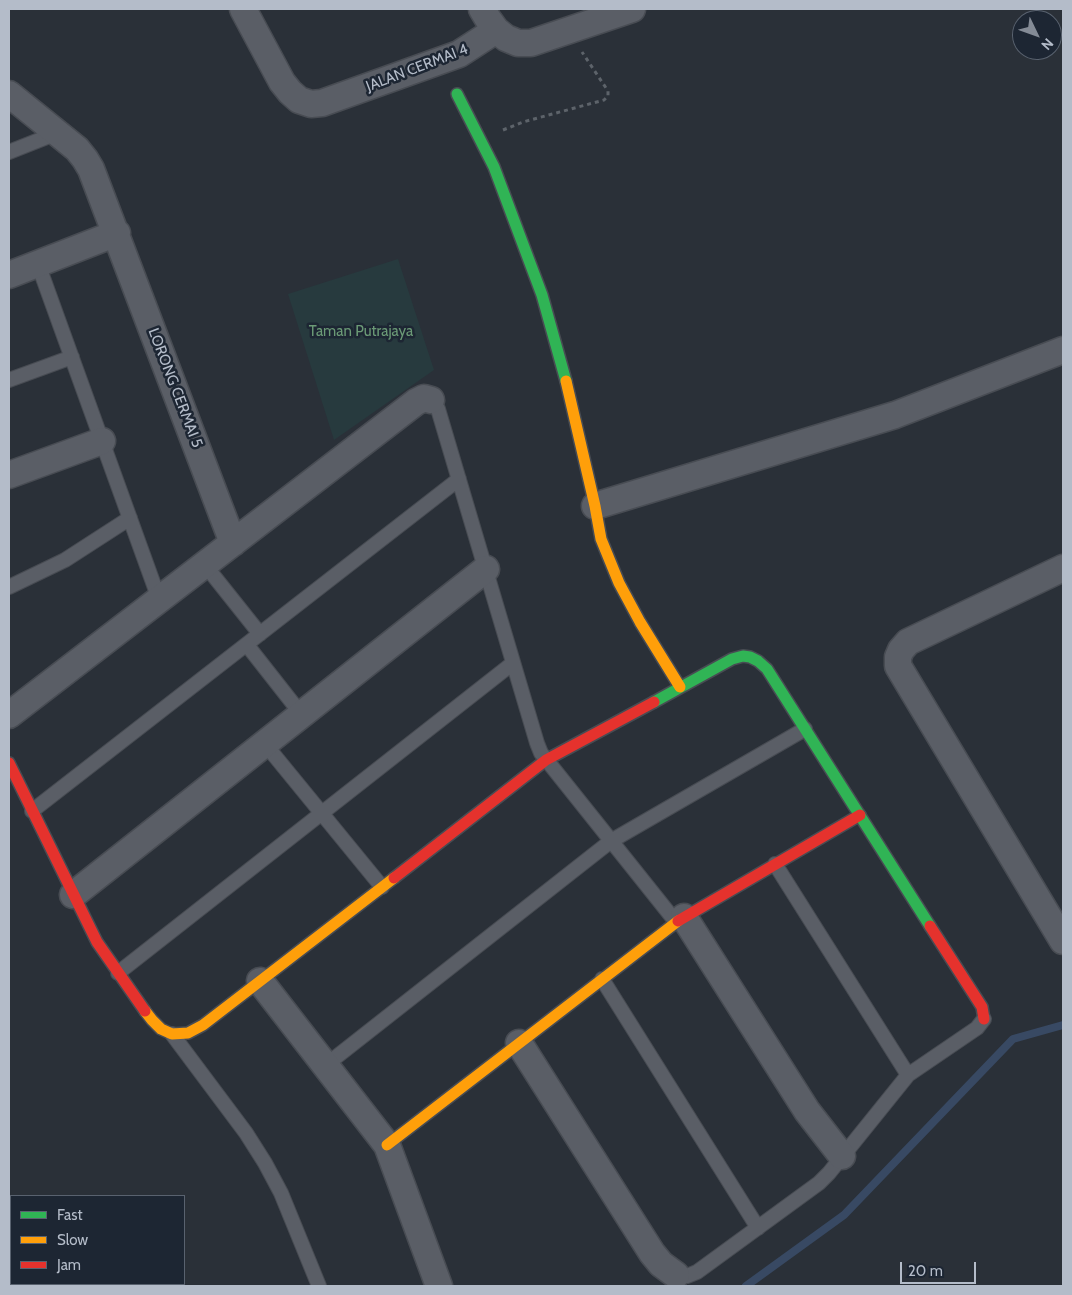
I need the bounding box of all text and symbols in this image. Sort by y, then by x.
north arrow [1012,10,1062,60]
text: N [1037,35,1057,54]
street label: JALAN CERMAI 4 [364,40,470,96]
park label: Taman Putrajaya [309,323,413,341]
street label: LORONG CERMAI 5 [144,326,206,450]
legend [10,1195,185,1285]
text: Fast [57,1206,82,1224]
text: Slow [57,1231,88,1249]
scale bar [902,1252,978,1284]
text: Jam [57,1256,81,1274]
text: 20 m [908,1262,943,1280]

